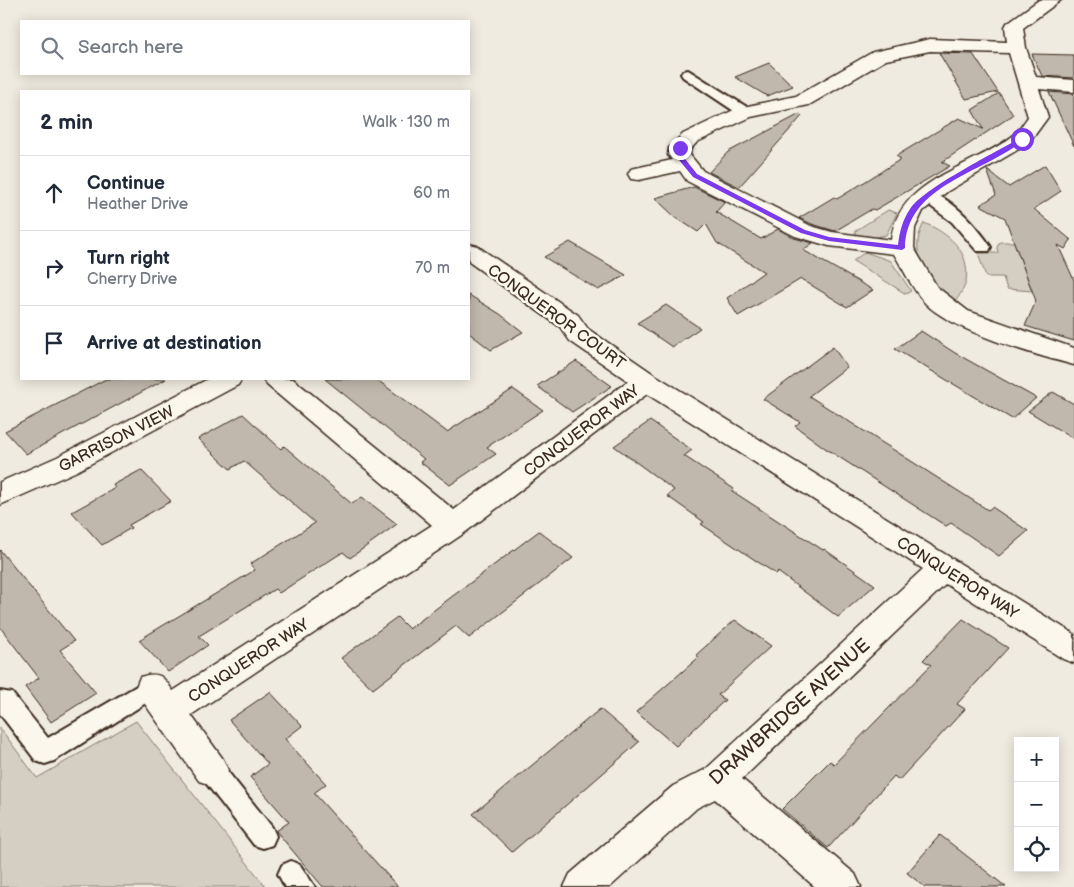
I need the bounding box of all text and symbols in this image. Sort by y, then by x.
search box [20,20,470,75]
icon: search [38,34,66,62]
text: Search here [78,36,183,59]
text: 2 min [40,110,93,135]
text: Walk · 130 m [362,113,450,132]
route start [1011,128,1034,151]
route end [669,137,692,160]
text: Continue [87,172,165,195]
icon: ahead [40,179,68,207]
text: 60 m [413,184,450,203]
text: Heather Drive [87,195,188,214]
text: Turn right [87,247,170,270]
icon: right [40,254,68,282]
text: 70 m [415,259,450,278]
street label: CONQUEROR COURT [483,261,629,374]
text: Cherry Drive [87,270,177,289]
icon: arrive [40,329,68,357]
text: Arrive at destination [87,332,262,355]
street label: CONQUEROR WAY [520,381,644,481]
street label: GARRISON VIEW [56,402,178,477]
street label: CONQUEROR WAY [893,533,1022,624]
street label: CONQUEROR WAY [185,615,313,707]
street label: DRAWBRIDGE AVENUE [705,634,875,790]
map controls [1014,737,1059,872]
button: + [1014,737,1059,782]
button: − [1014,782,1059,827]
button: locate [1014,827,1059,872]

